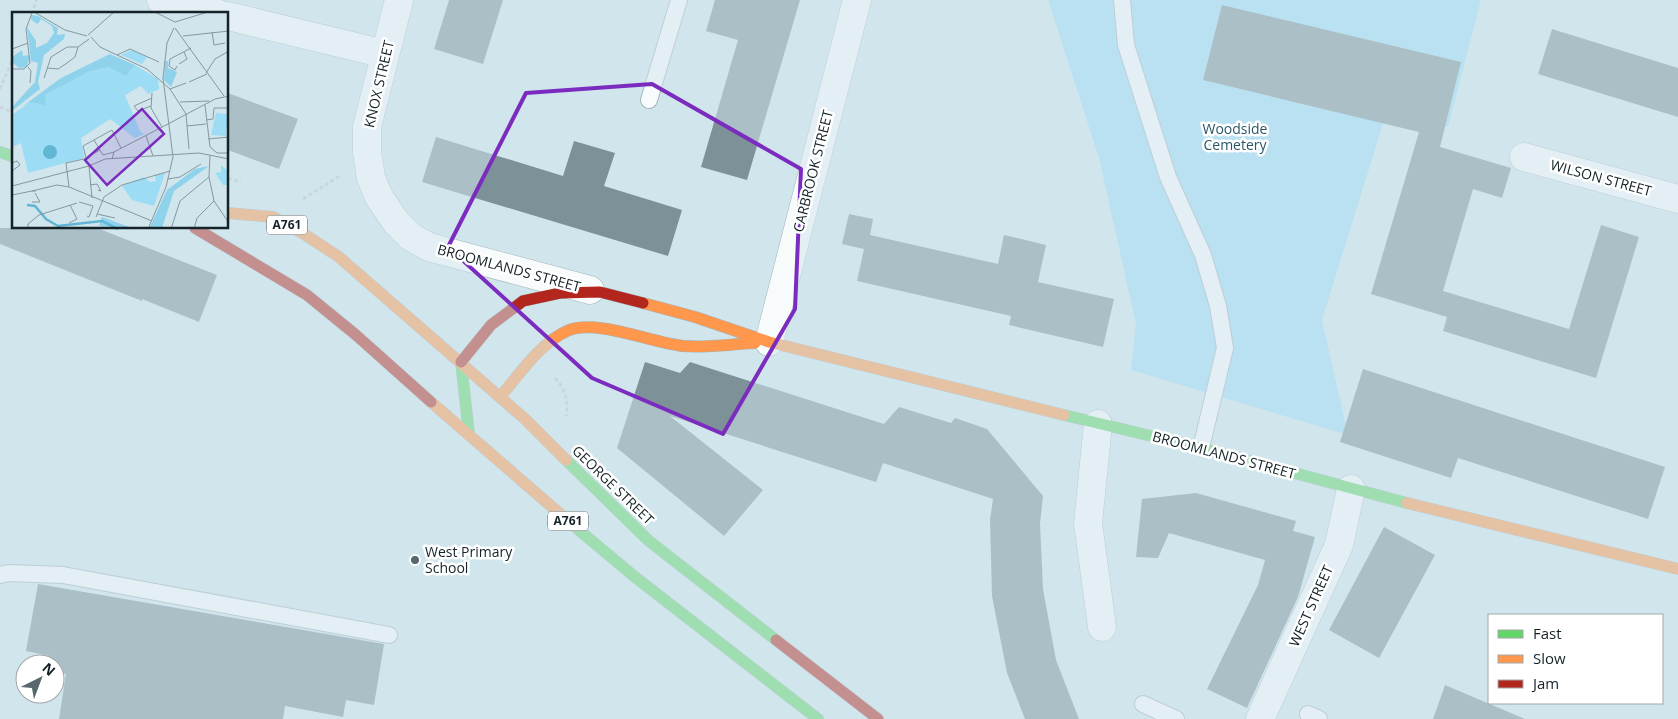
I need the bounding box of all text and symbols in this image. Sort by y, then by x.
inset map [12,12,229,229]
street label: KNOX STREET [359,38,398,129]
street label: CARBROOK STREET [788,108,837,234]
park label: Woodside Cemetery [1203,119,1268,154]
street label: WILSON STREET [1548,155,1654,200]
road number: A761 [267,216,307,234]
street label: BROOMLANDS STREET [435,239,583,296]
street label: BROOMLANDS STREET [1150,426,1298,483]
street label: GEORGE STREET [568,441,658,529]
road number: A761 [548,512,588,530]
place label: West Primary School [425,542,513,577]
marker: West Primary School [409,554,421,566]
street label: WEST STREET [1284,562,1337,649]
legend [1488,614,1663,704]
text: Fast [1533,623,1562,643]
text: Slow [1533,648,1566,668]
north arrow [15,654,65,704]
text: N [38,658,60,680]
text: Jam [1531,673,1559,693]

